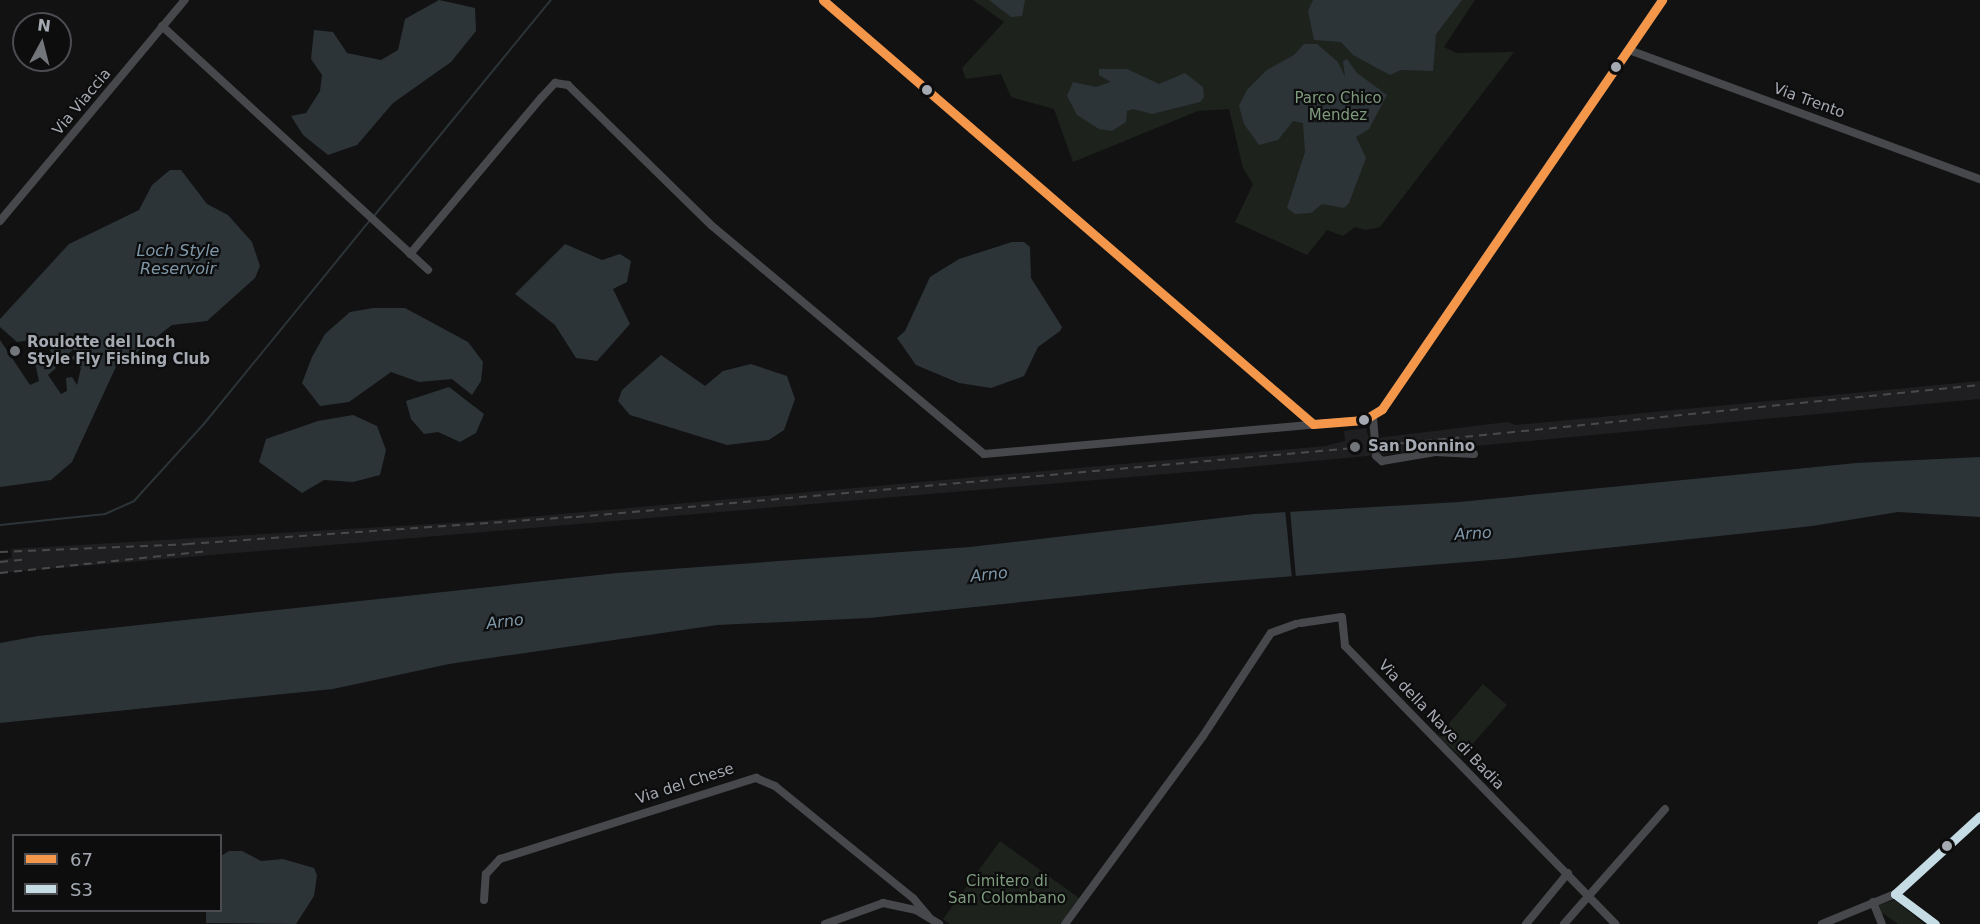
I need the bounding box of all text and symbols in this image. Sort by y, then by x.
north arrow [12,12,72,72]
text: N [36,15,52,36]
unlabelled marker [1610,61,1622,73]
street label: Via Viaccia [49,65,115,139]
street label: Via Trento [1771,80,1847,122]
unlabelled marker [921,84,933,96]
park label: Parco Chico Mendez [1294,89,1382,124]
water label: Loch Style Reservoir [137,241,219,279]
place label: Roulotte del Loch Style Fly Fishing Club [27,333,210,368]
marker: Roulotte del Loch Style Fly Fishing Club [8,344,22,358]
unlabelled marker [1358,414,1370,426]
marker: San Donnino [1346,438,1364,456]
place label: San Donnino [1368,438,1475,456]
water label: Arno [1454,523,1492,545]
water label: Arno [969,563,1009,587]
water label: Arno [485,610,525,634]
street label: Via della Nave di Badia [1374,656,1508,794]
street label: Via del Chese [634,760,736,808]
legend [12,834,222,912]
unlabelled marker [1941,840,1953,852]
text: 67 [70,849,93,870]
park label: Cimitero di San Colombano [948,872,1066,907]
text: S3 [70,879,93,900]

